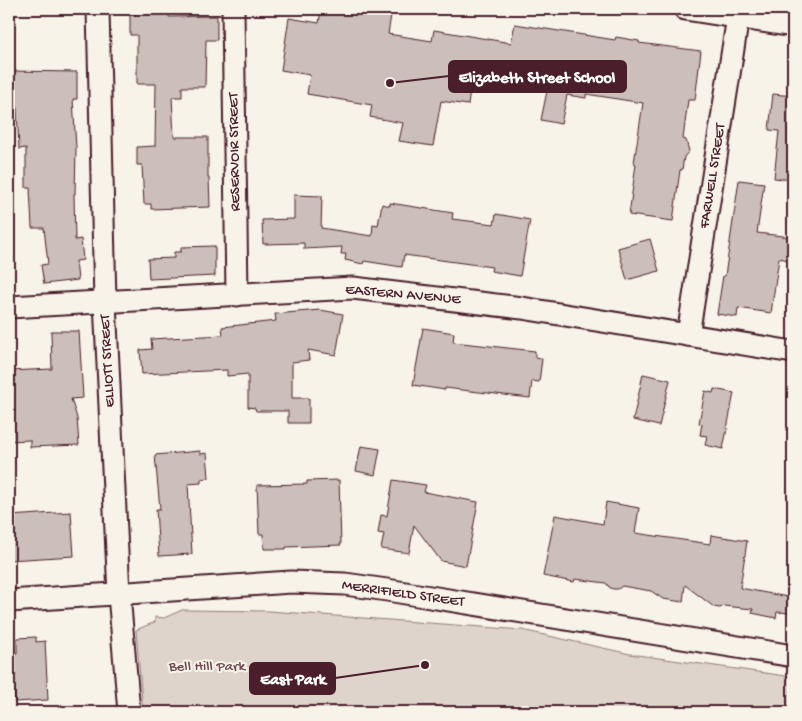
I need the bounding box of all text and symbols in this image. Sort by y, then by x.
callout: Elizabeth Street School [449,61,626,92]
text: Elizabeth Street School [459,70,616,89]
street label: RESERVOIR STREET [225,91,245,212]
street label: FARWELL STREET [696,121,730,231]
street label: EASTERN AVENUE [345,281,462,309]
street label: ELLIOTT STREET [97,313,119,408]
street label: MERRIFIELD STREET [341,576,467,612]
park label: Bell Hill Park [168,658,246,676]
callout: East Park [250,663,335,694]
text: East Park [260,672,328,691]

